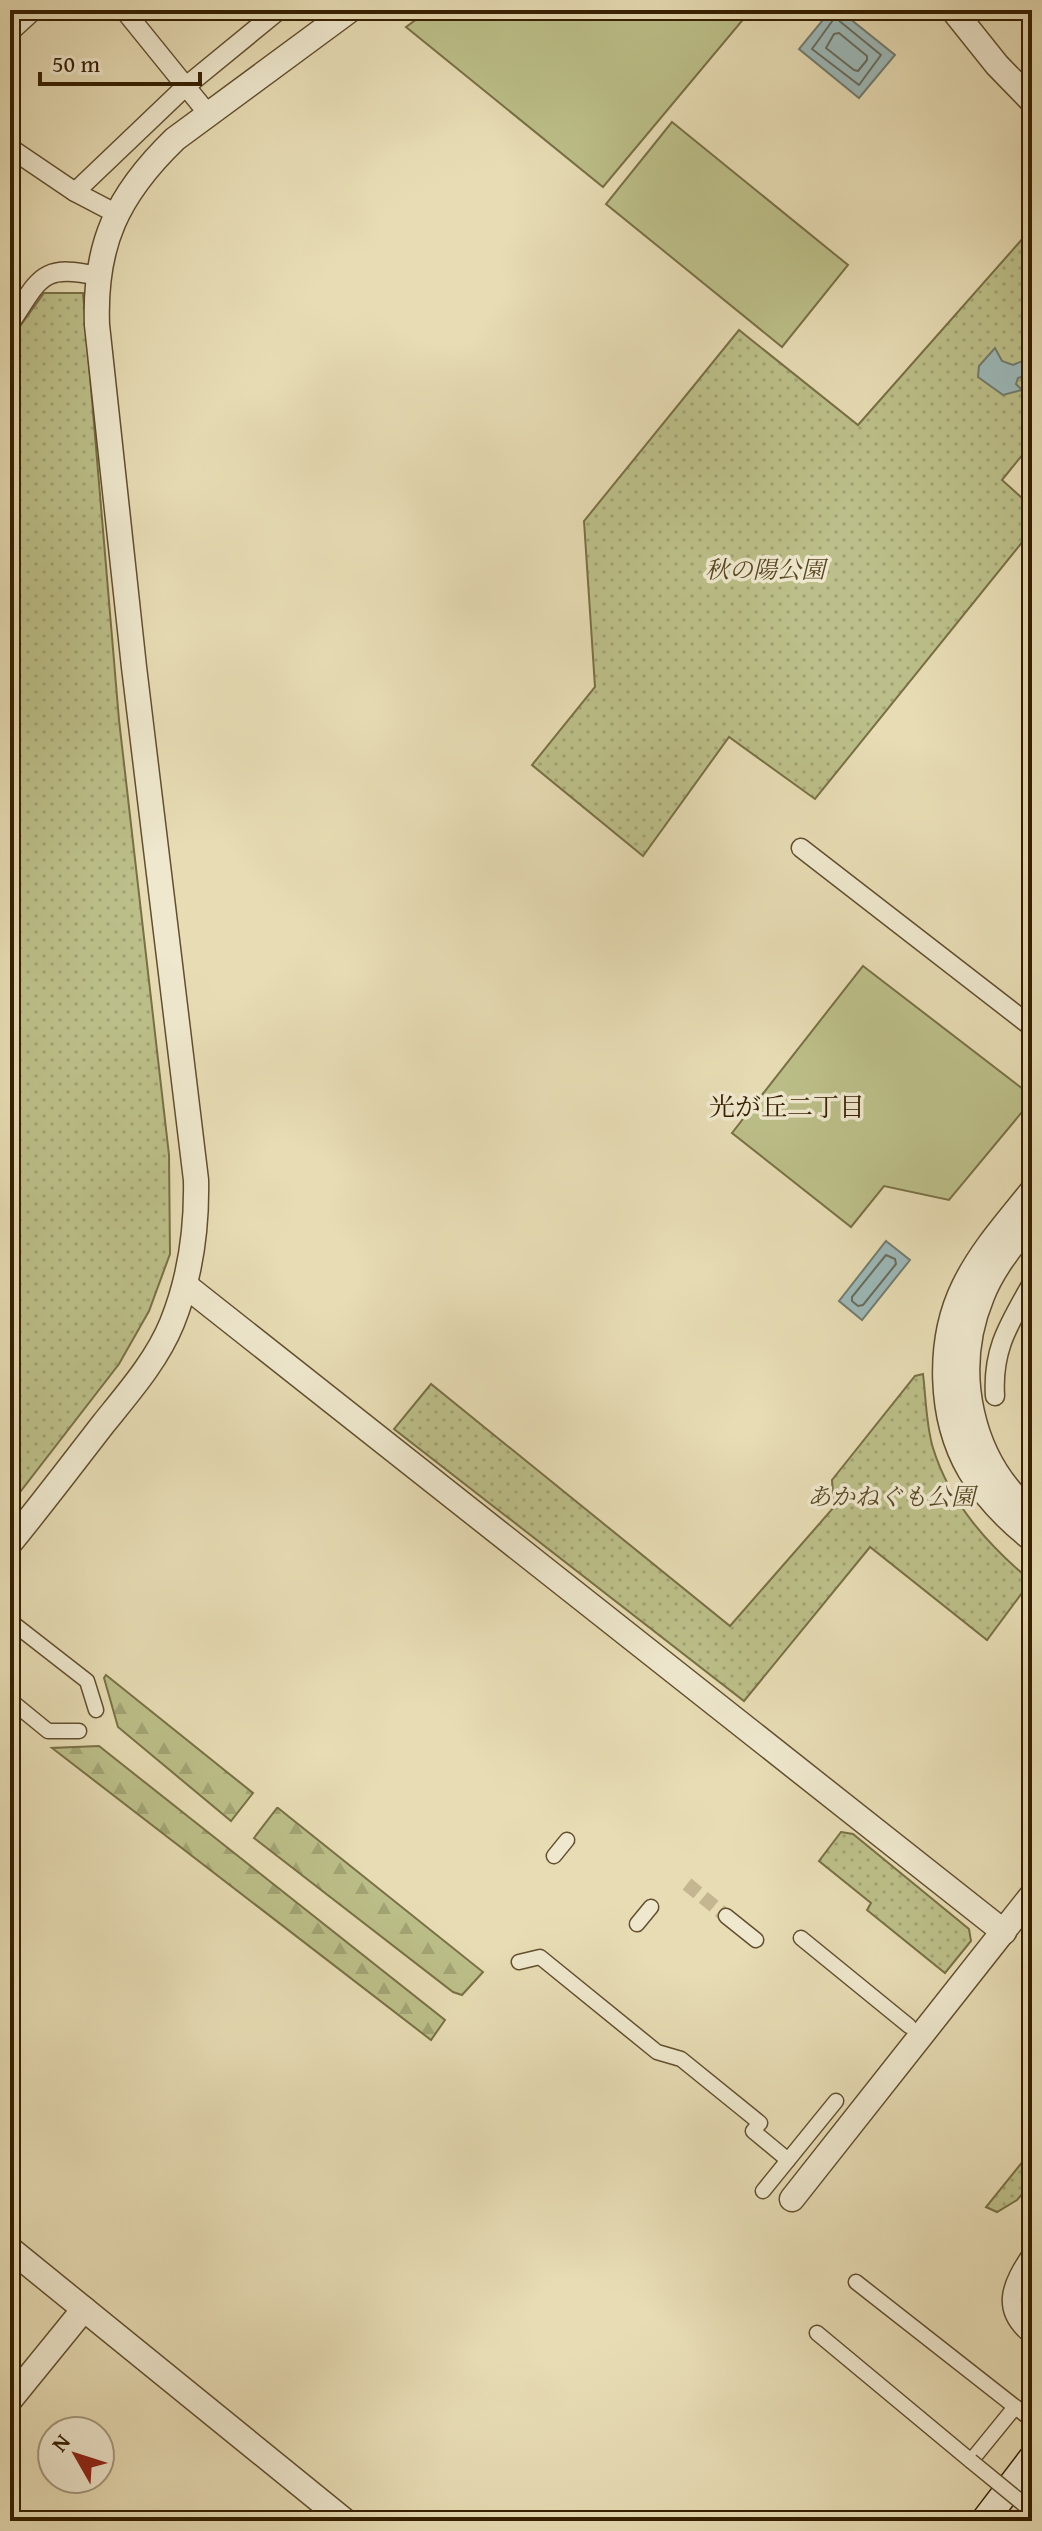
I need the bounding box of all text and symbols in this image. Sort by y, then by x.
scale bar [40,36,200,86]
text: 50 m [52,46,100,81]
park label: 秋の陽公園 [705,552,829,587]
district label: 光が丘二丁目 [709,1087,865,1126]
park label: あかねぐも公園 [807,1479,979,1514]
north arrow [36,2415,116,2495]
text: N [43,2426,78,2458]

